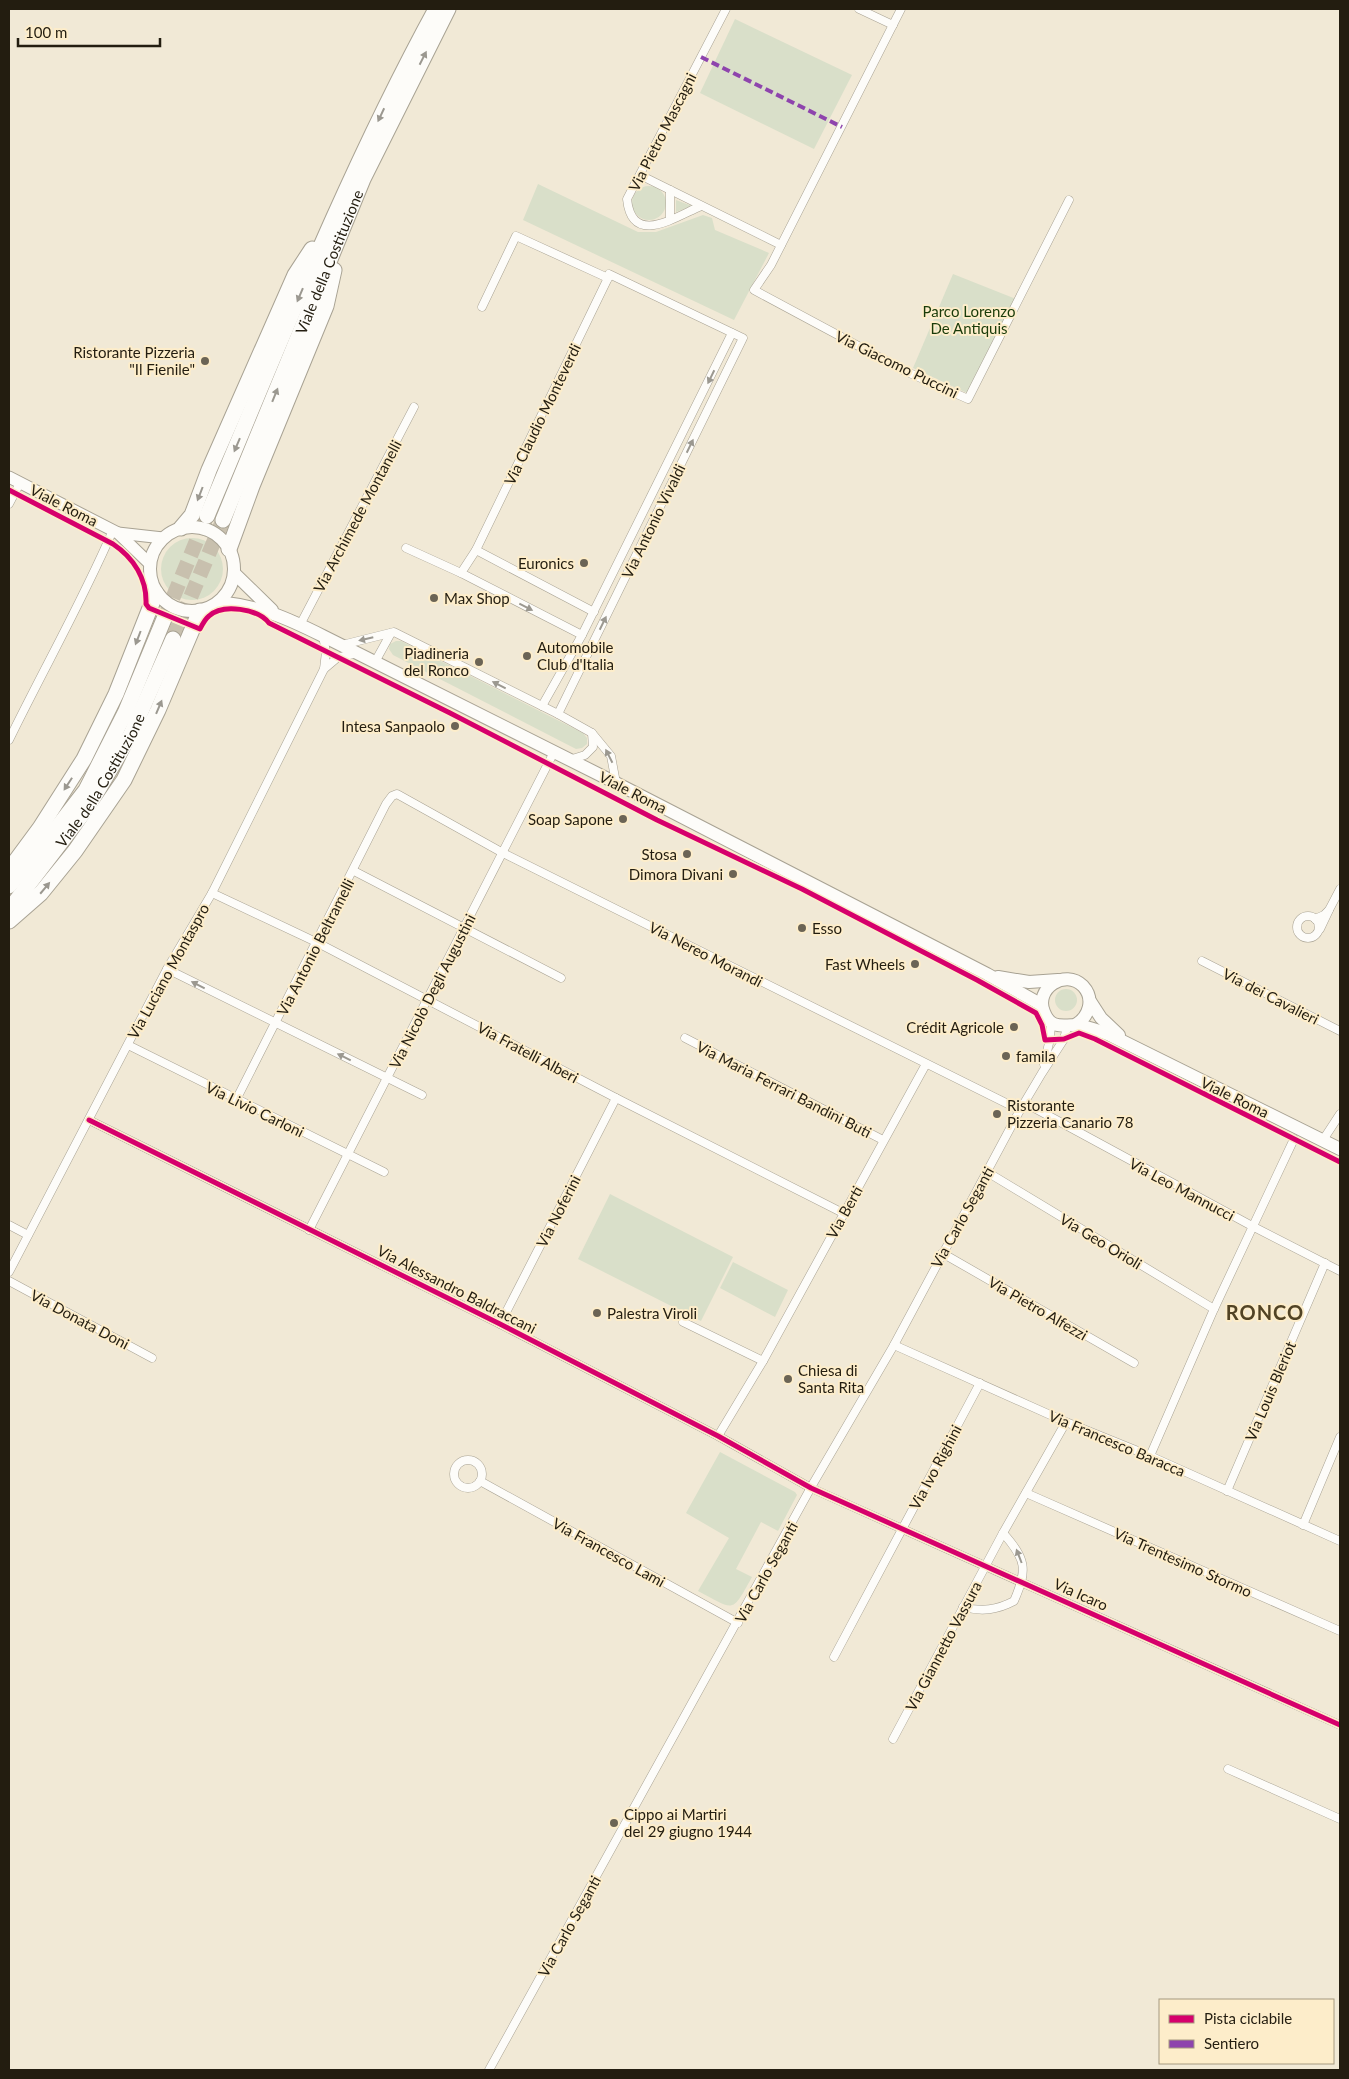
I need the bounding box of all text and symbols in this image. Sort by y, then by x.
scale bar [18,15,160,47]
text: 100 m [25,23,67,41]
one-way arrow [419,50,428,65]
street label: Via Pietro Mascagni [624,70,700,194]
one-way arrow [377,108,385,122]
street label: Viale della Costituzione [291,187,367,337]
one-way arrow [296,288,304,302]
park label: Parco Lorenzo De Antiquis [923,302,1016,337]
street label: Via Giacomo Puccini [833,326,961,402]
street label: Via Claudio Monteverdi [500,340,584,488]
place label: Ristorante Pizzeria "Il Fienile" [73,343,195,378]
marker: Ristorante Pizzeria "Il Fienile" [199,355,211,367]
one-way arrow [707,370,715,384]
one-way arrow [271,388,279,402]
one-way arrow [232,437,240,452]
street label: Via Archimede Montanelli [309,437,405,595]
one-way arrow [686,439,694,453]
street label: Via Antonio Vivaldi [618,461,688,581]
street label: Viale Roma [27,480,101,530]
one-way arrow [196,486,203,501]
place label: Euronics [518,554,574,572]
marker: Euronics [578,557,590,569]
place label: Max Shop [444,589,510,607]
marker: Max Shop [428,592,440,604]
one-way arrow [519,603,534,611]
one-way arrow [599,616,607,630]
one-way arrow [134,631,142,646]
one-way arrow [358,635,373,643]
place label: Automobile Club d'Italia [537,638,614,673]
place label: Piadineria del Ronco [404,644,469,679]
marker: Automobile Club d'Italia [521,650,533,662]
marker: Piadineria del Ronco [473,656,485,668]
one-way arrow [491,681,506,689]
one-way arrow [155,700,163,714]
street label: Viale della Costituzione [52,710,148,851]
place label: Intesa Sanpaolo [341,717,445,735]
marker: Intesa Sanpaolo [449,720,461,732]
one-way arrow [605,749,613,764]
street label: Viale Roma [596,767,670,817]
one-way arrow [63,777,73,791]
place label: Soap Sapone [528,810,613,828]
marker: Soap Sapone [617,813,629,825]
place label: Stosa [641,845,677,863]
marker: Stosa [681,848,693,860]
place label: Dimora Divani [629,865,723,883]
marker: Dimora Divani [727,868,739,880]
street label: Via Antonio Beltramelli [273,876,357,1018]
one-way arrow [39,882,50,895]
street label: Via Luciano Montaspro [123,900,213,1042]
street label: Via Nicolò Degli Augustini [385,911,479,1071]
street label: Via Nereo Morandi [646,918,766,990]
place label: Esso [812,919,842,937]
marker: Esso [796,922,808,934]
place label: Fast Wheels [825,955,905,973]
marker: Fast Wheels [909,958,921,970]
street label: Via dei Cavalieri [1220,964,1322,1028]
one-way arrow [191,981,205,989]
street label: Via Fratelli Alberi [474,1018,582,1086]
place label: Crédit Agricole [906,1018,1004,1036]
marker: Crédit Agricole [1008,1021,1020,1033]
street label: Via Maria Ferrari Bandini Buti [694,1037,874,1141]
place label: famila [1016,1047,1056,1065]
marker: famila [1000,1050,1012,1062]
one-way arrow [336,1053,351,1061]
street label: Viale Roma [1198,1073,1272,1121]
street label: Via Livio Carloni [203,1077,307,1141]
place label: Ristorante Pizzeria Canario 78 [1007,1096,1133,1131]
marker: Ristorante Pizzeria Canario 78 [991,1108,1003,1120]
street label: Via Leo Mannucci [1126,1154,1238,1224]
street label: Via Carlo Seganti [927,1163,997,1271]
street label: Via Noferini [532,1172,584,1250]
street label: Via Berti [822,1183,866,1241]
street label: Via Geo Orioli [1057,1209,1145,1273]
street label: Via Alessandro Baldraccani [374,1241,540,1337]
street label: Via Pietro Alfezzi [985,1272,1091,1344]
street label: Via Donata Doni [28,1285,132,1353]
district label: RONCO [1226,1300,1304,1324]
place label: Palestra Viroli [607,1304,697,1322]
marker: Palestra Viroli [591,1307,603,1319]
street label: Via Louis Bleriot [1241,1338,1299,1444]
place label: Chiesa di Santa Rita [798,1361,864,1396]
marker: Chiesa di Santa Rita [782,1373,794,1385]
street label: Via Francesco Baracca [1046,1406,1188,1480]
street label: Via Ivo Righini [905,1421,965,1513]
street label: Via Francesco Lami [550,1514,668,1590]
street label: Via Carlo Seganti [731,1518,801,1626]
street label: Via Trentesimo Stormo [1111,1523,1255,1601]
one-way arrow [1015,1548,1022,1563]
street label: Via Icaro [1051,1574,1111,1614]
street label: Via Giannetto Vassura [901,1578,985,1714]
place label: Cippo ai Martiri del 29 giugno 1944 [624,1805,752,1840]
marker: Cippo ai Martiri del 29 giugno 1944 [608,1817,620,1829]
street label: Via Carlo Seganti [534,1872,604,1980]
legend [1159,1999,1334,2064]
text: Pista ciclabile [1204,2009,1292,2027]
text: Sentiero [1204,2034,1259,2052]

